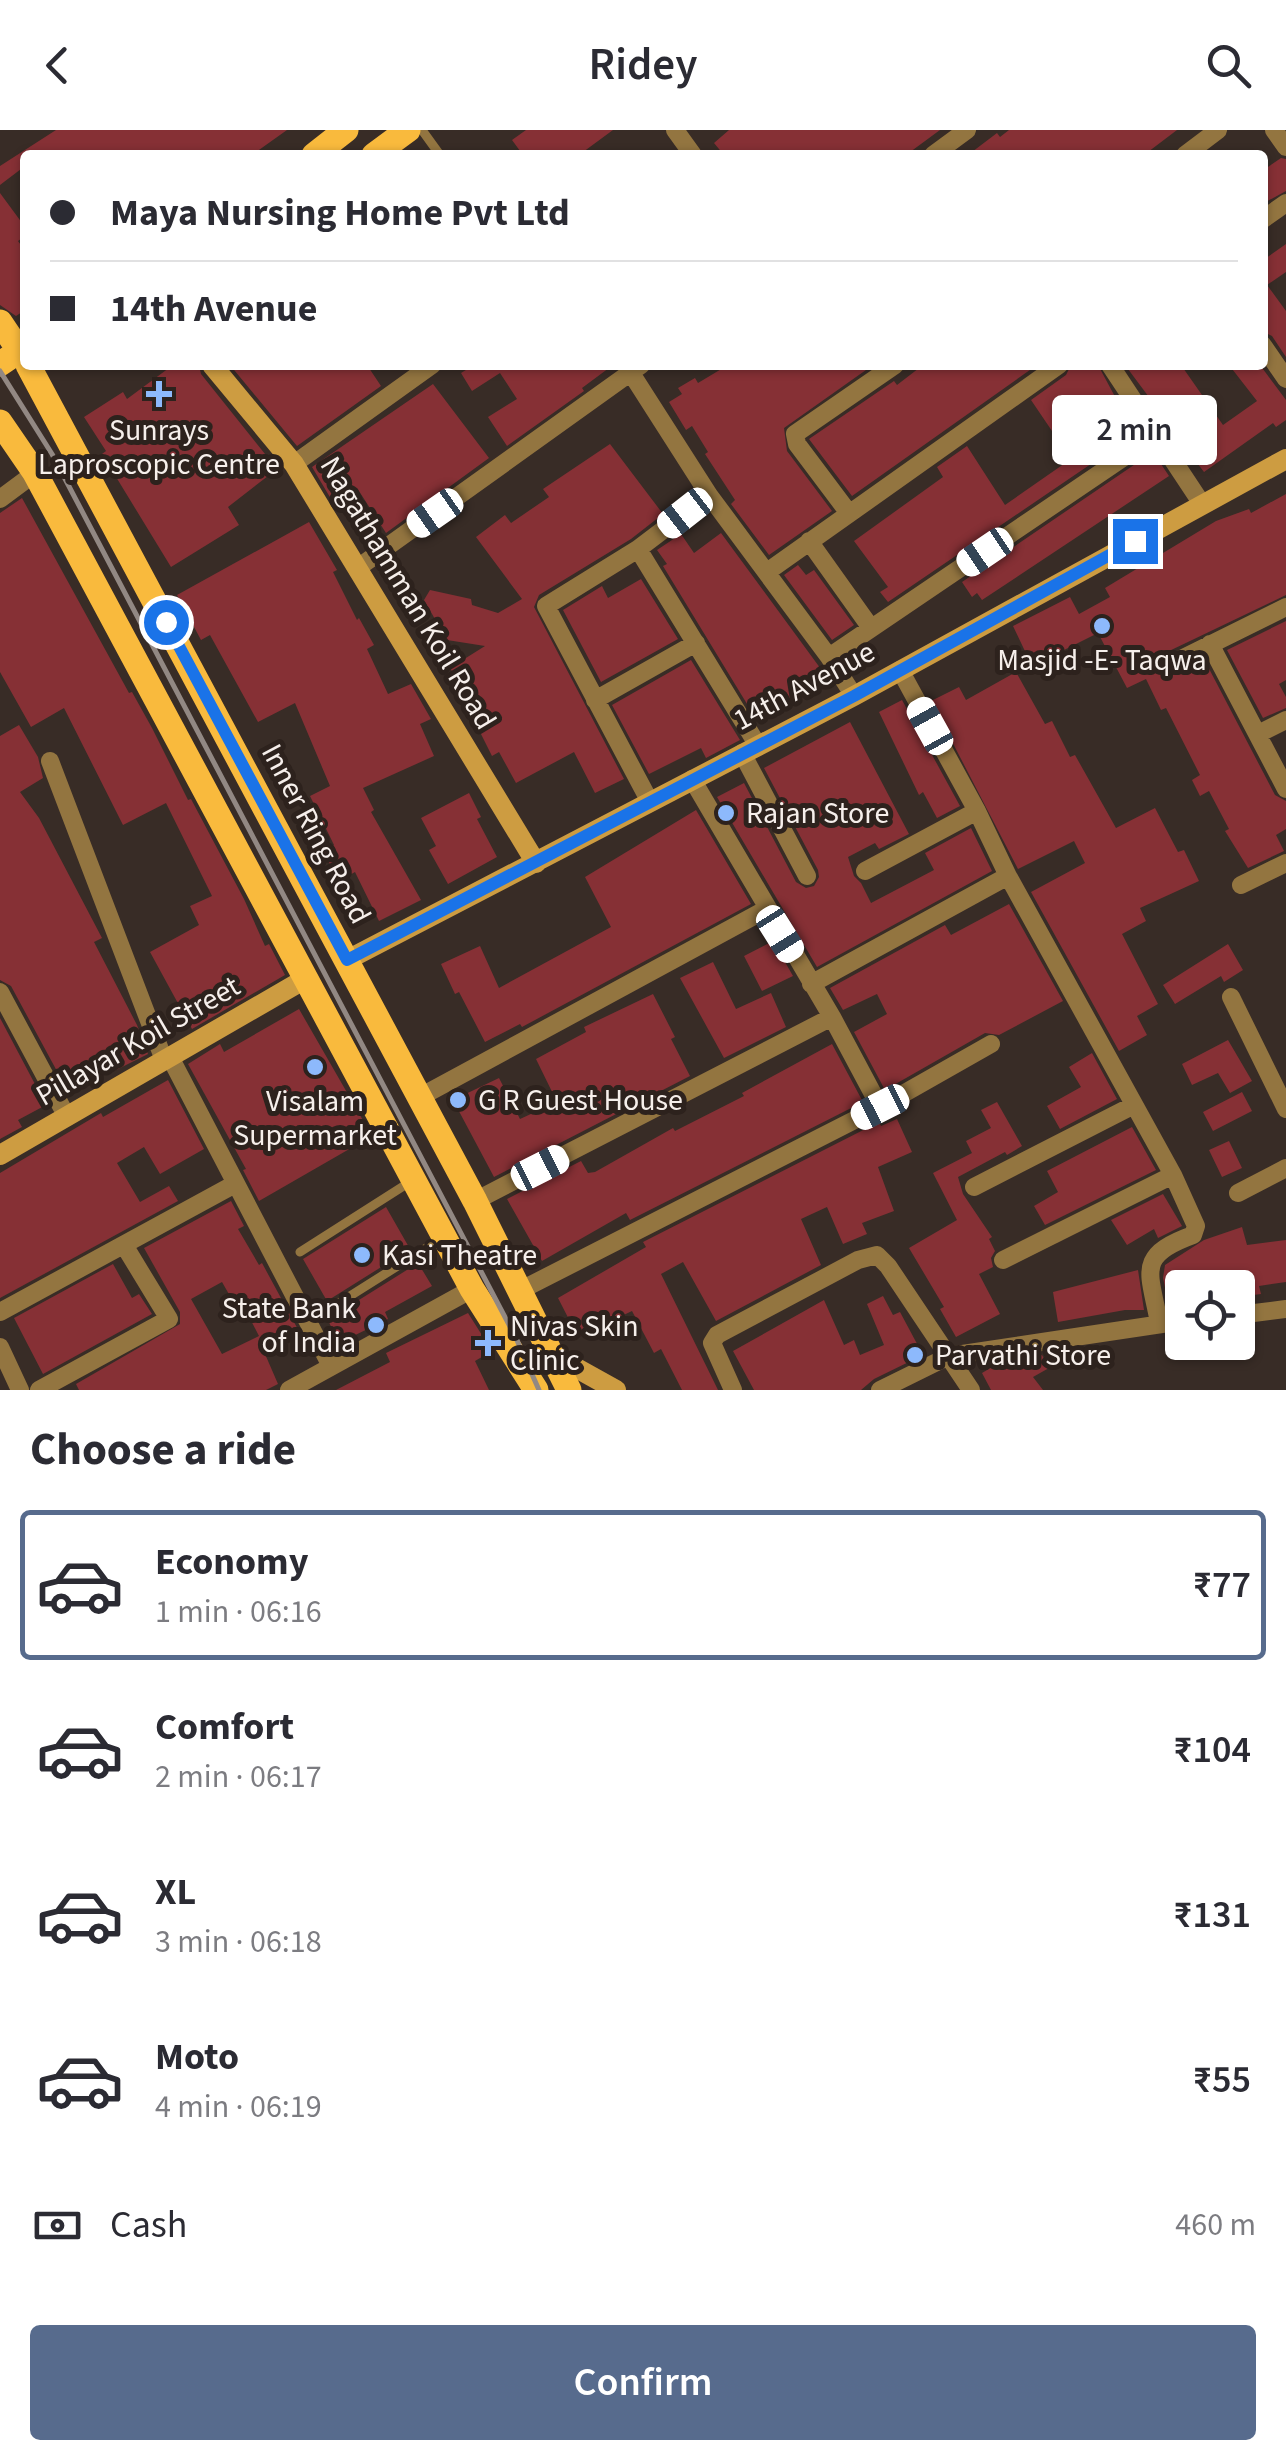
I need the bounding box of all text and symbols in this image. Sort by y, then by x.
text: Ridey [589,33,697,97]
icon: back [30,38,85,93]
icon: search [1201,38,1256,93]
text: Maya Nursing Home Pvt Ltd [110,186,570,240]
text: 14th Avenue [110,282,317,336]
marker: Sunrays Laproscopic Centre [146,381,172,407]
callout: 2 min [1052,396,1218,466]
text: 2 min [1096,407,1173,453]
place label: Sunrays Laproscopic Centre [38,409,280,486]
street label: Nagathamman Koil Road [309,448,507,738]
car [652,483,718,543]
car [402,484,468,542]
route end [1113,519,1158,564]
car [952,523,1018,581]
route start [144,600,189,645]
marker: Masjid -E- Taqwa [1091,615,1113,637]
street label: 14th Avenue [726,631,882,741]
place label: Masjid -E- Taqwa [997,639,1207,682]
car [902,692,958,760]
street label: Inner Ring Road [250,736,382,932]
place label: Rajan Store [746,792,889,835]
marker: Rajan Store [715,802,737,824]
car [751,901,809,967]
street label: Pillayar Koil Street [28,965,248,1117]
marker: Visalam Supermarket [304,1056,326,1078]
place label: G R Guest House [478,1079,683,1122]
place label: Visalam Supermarket [233,1080,397,1157]
car [846,1080,914,1134]
marker: G R Guest House [447,1089,469,1111]
car [506,1141,574,1195]
place label: Kasi Theatre [382,1234,537,1277]
marker: Kasi Theatre [351,1244,373,1266]
map controls [1165,1270,1255,1360]
button: locate [1165,1270,1255,1360]
place label: State Bank of India [222,1287,356,1364]
place label: Nivas Skin Clinic [510,1305,639,1382]
marker: State Bank of India [365,1314,387,1336]
marker: Nivas Skin Clinic [475,1330,501,1356]
place label: Parvathi Store [935,1334,1111,1377]
marker: Parvathi Store [904,1344,926,1366]
text: Choose a ride [30,1418,296,1482]
text: Economy [155,1535,308,1589]
icon: car [35,1540,125,1630]
text: ₹77 [1193,1558,1251,1612]
text: 1 min · 06:16 [155,1589,322,1635]
text: Comfort [155,1700,294,1754]
icon: car [35,1705,125,1795]
text: ₹104 [1173,1723,1251,1777]
text: 2 min · 06:17 [155,1754,322,1800]
text: XL [155,1865,196,1919]
icon: car [35,1870,125,1960]
text: ₹131 [1173,1888,1251,1942]
text: 3 min · 06:18 [155,1919,322,1965]
text: Moto [155,2030,239,2084]
icon: car [35,2035,125,2125]
text: ₹55 [1193,2053,1251,2107]
text: 4 min · 06:19 [155,2084,322,2130]
icon: cash [30,2198,85,2253]
text: Cash [110,2198,187,2252]
text: 460 m [1175,2202,1256,2248]
button: Confirm [30,2325,1256,2440]

